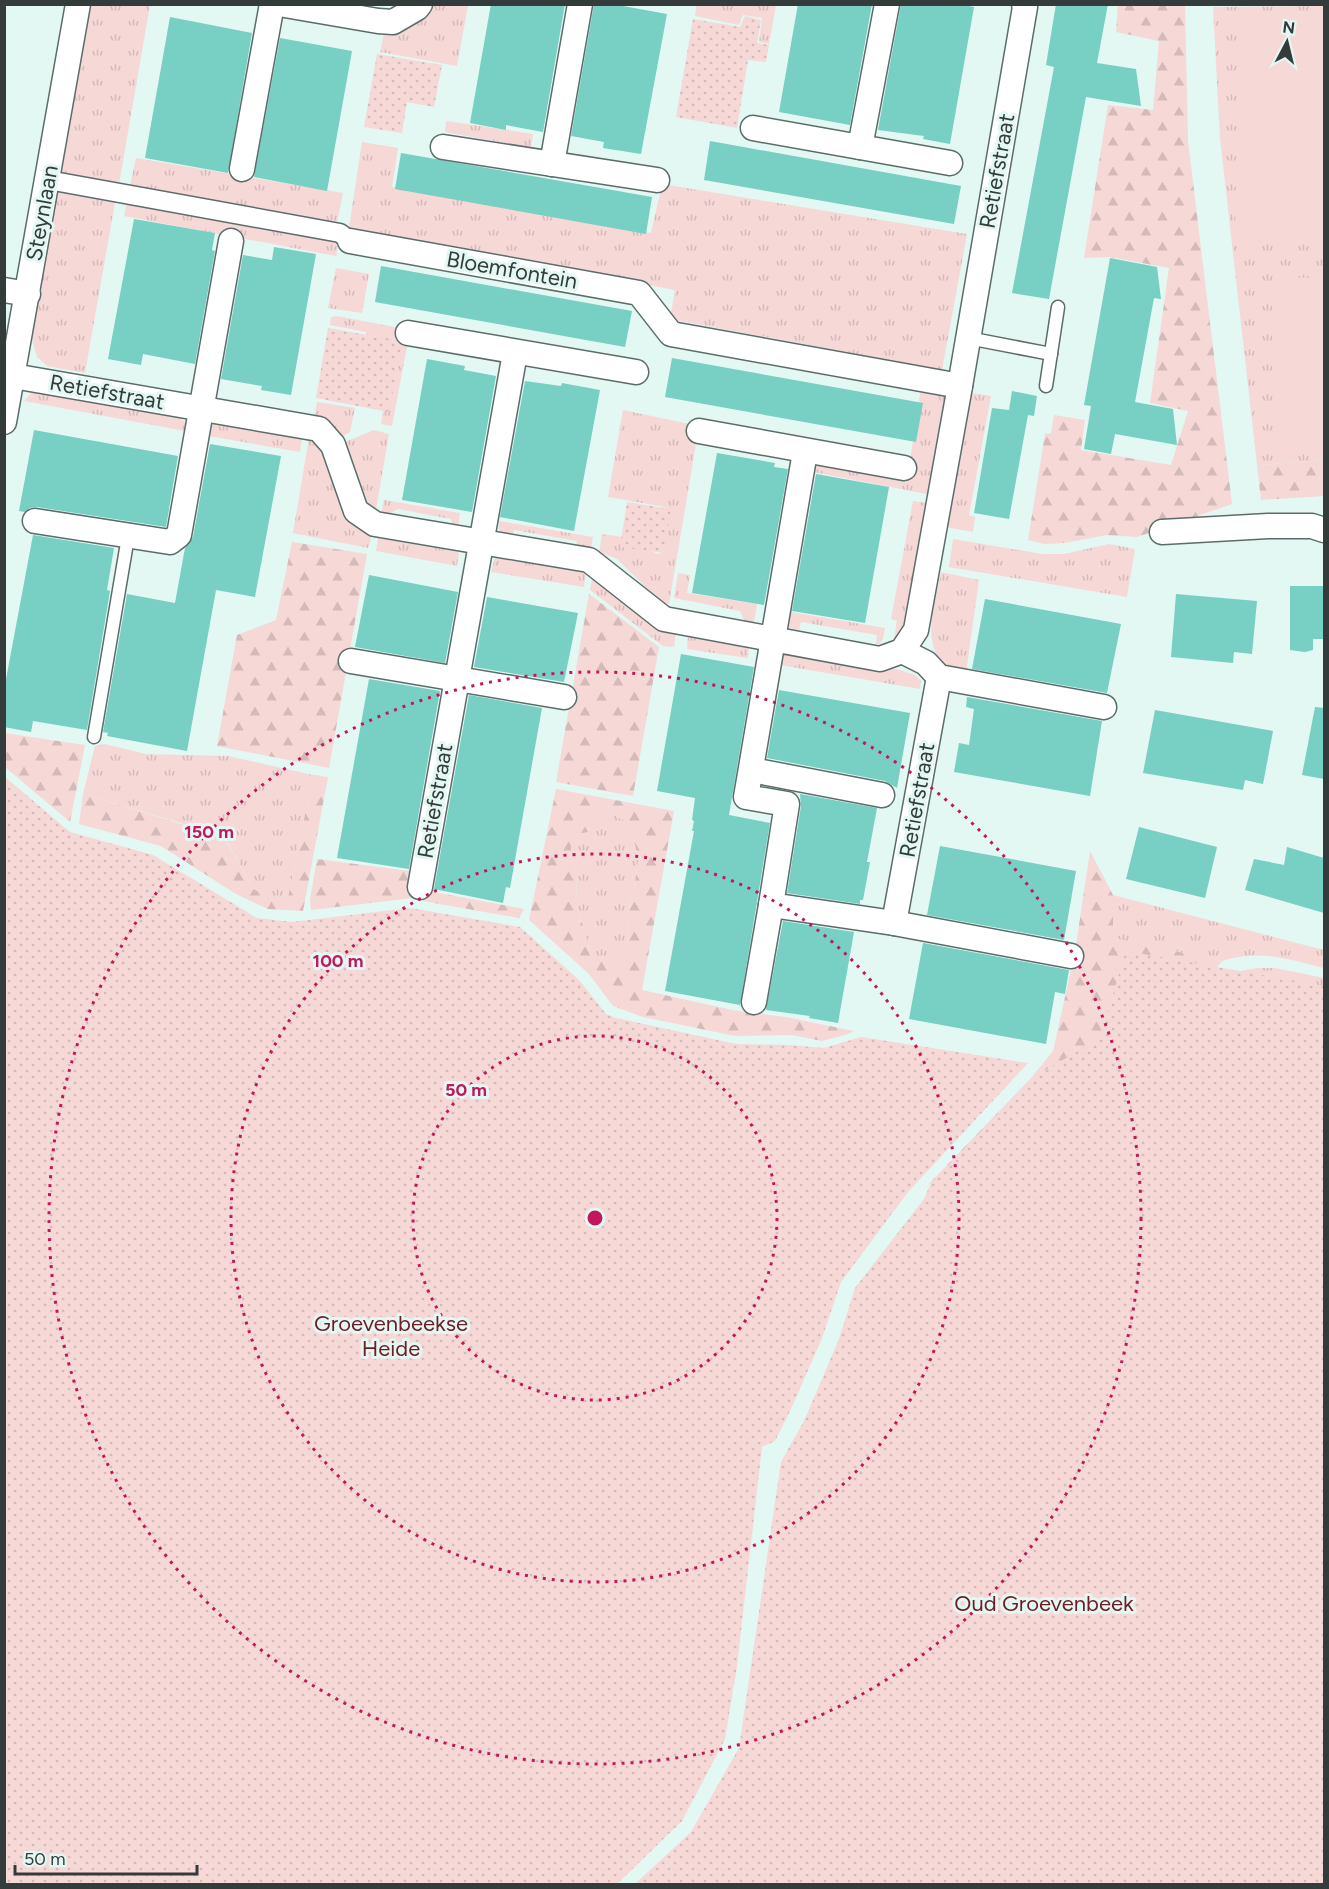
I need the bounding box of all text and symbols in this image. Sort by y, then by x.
north arrow [1257,12,1317,72]
text: N [1281,17,1296,38]
street label: Retiefstraat [974,111,1020,231]
street label: Steynlaan [20,163,64,263]
street label: Bloemfontein [444,245,580,295]
street label: Retiefstraat [47,369,167,415]
street label: Retiefstraat [894,740,940,860]
street label: Retiefstraat [412,741,458,861]
text: 150 m [184,821,234,843]
text: 100 m [313,950,363,972]
text: 50 m [445,1079,487,1101]
centre of rings [585,1208,605,1228]
park label: Groevenbeekse Heide [314,1310,468,1362]
park label: Oud Groevenbeek [954,1590,1134,1617]
scale bar [15,1838,196,1876]
text: 50 m [24,1848,66,1870]

